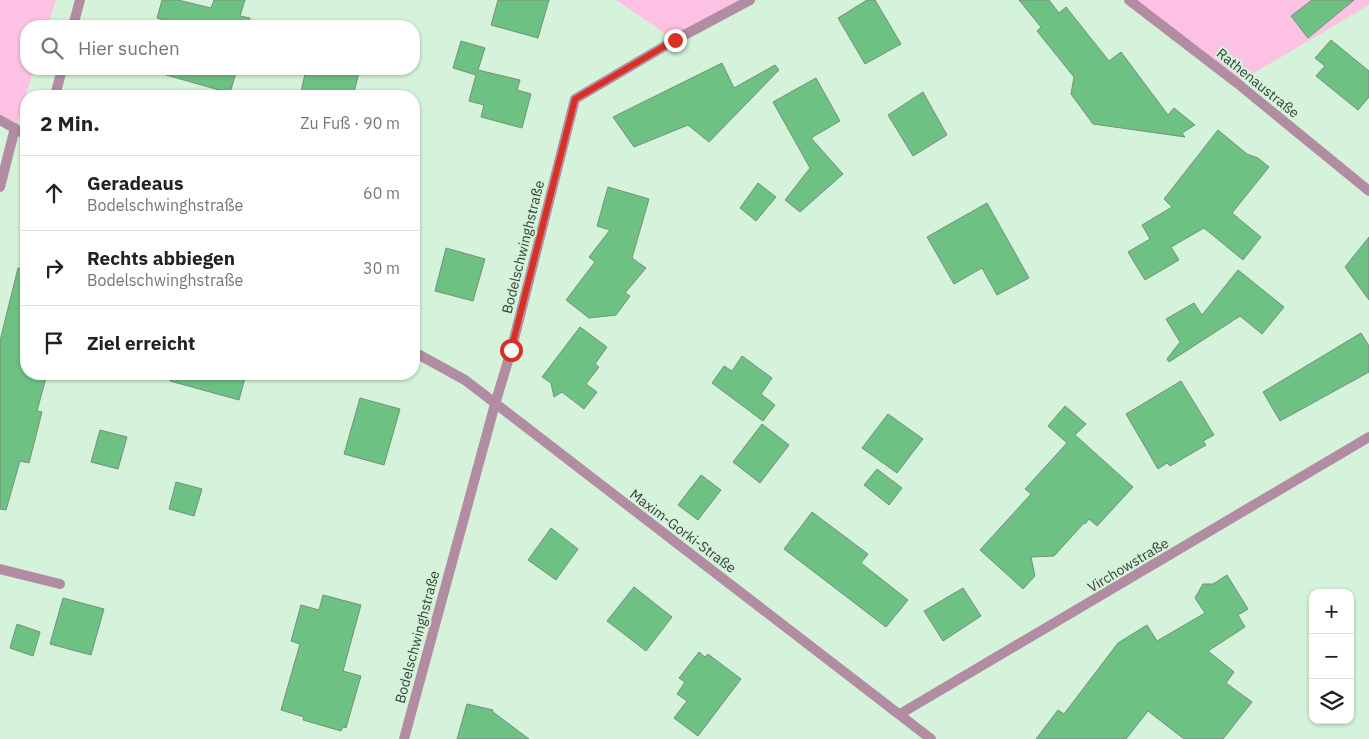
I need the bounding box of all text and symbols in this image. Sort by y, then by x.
search box [20,20,420,75]
route end [664,29,687,52]
icon: search [38,34,66,62]
text: Hier suchen [78,36,180,60]
street label: Rathenaustraße [1213,44,1303,122]
text: 2 Min. [40,109,100,137]
text: Zu Fuß · 90 m [300,113,400,133]
text: Geradeaus [87,171,184,195]
street label: Bodelschwinghstraße [498,178,548,316]
icon: ahead [40,179,68,207]
text: 60 m [363,183,400,203]
text: Bodelschwinghstraße [87,195,243,215]
text: Rechts abbiegen [87,246,235,270]
icon: right [40,254,68,282]
text: 30 m [363,258,400,278]
text: Bodelschwinghstraße [87,270,243,290]
icon: arrive [40,329,68,357]
text: Ziel erreicht [87,331,195,355]
route start [500,339,523,362]
street label: Maxim-Gorki-Straße [626,485,740,577]
street label: Virchowstraße [1084,534,1172,596]
street label: Bodelschwinghstraße [391,568,443,705]
map controls [1309,589,1354,724]
button: + [1309,589,1354,634]
button: − [1309,634,1354,679]
button: layers [1309,679,1354,724]

